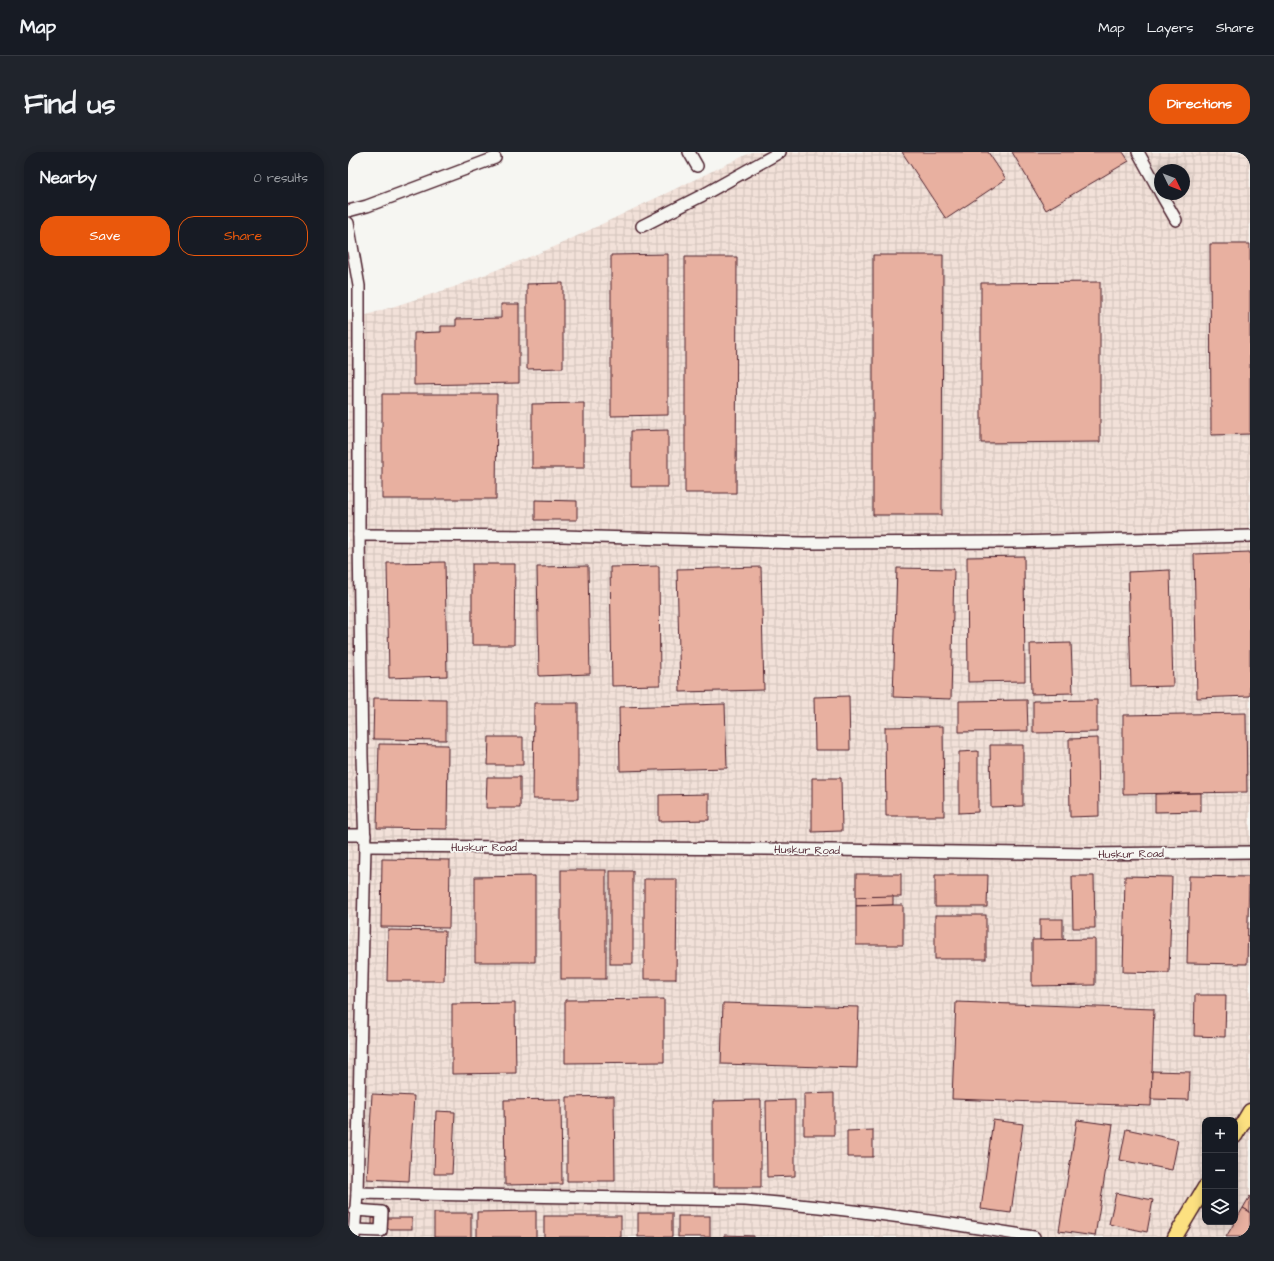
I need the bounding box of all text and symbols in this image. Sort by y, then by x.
text: Map [20,14,56,41]
text: Map [1098,18,1125,38]
text: Layers [1147,18,1194,38]
text: Share [1216,18,1254,38]
button: Directions [1149,84,1250,124]
text: Find us [24,85,115,124]
north arrow [1154,164,1190,200]
text: Nearby [40,166,97,190]
text: 0 results [253,169,308,187]
button: Save [40,216,170,256]
button: Share [178,216,308,256]
street label: Huskur Road [451,840,517,855]
street label: Huskur Road [774,842,840,858]
street label: Huskur Road [1098,846,1164,862]
map controls [1202,1117,1238,1225]
button: + [1202,1117,1238,1153]
button: − [1202,1153,1238,1189]
button: layers [1202,1189,1238,1225]

